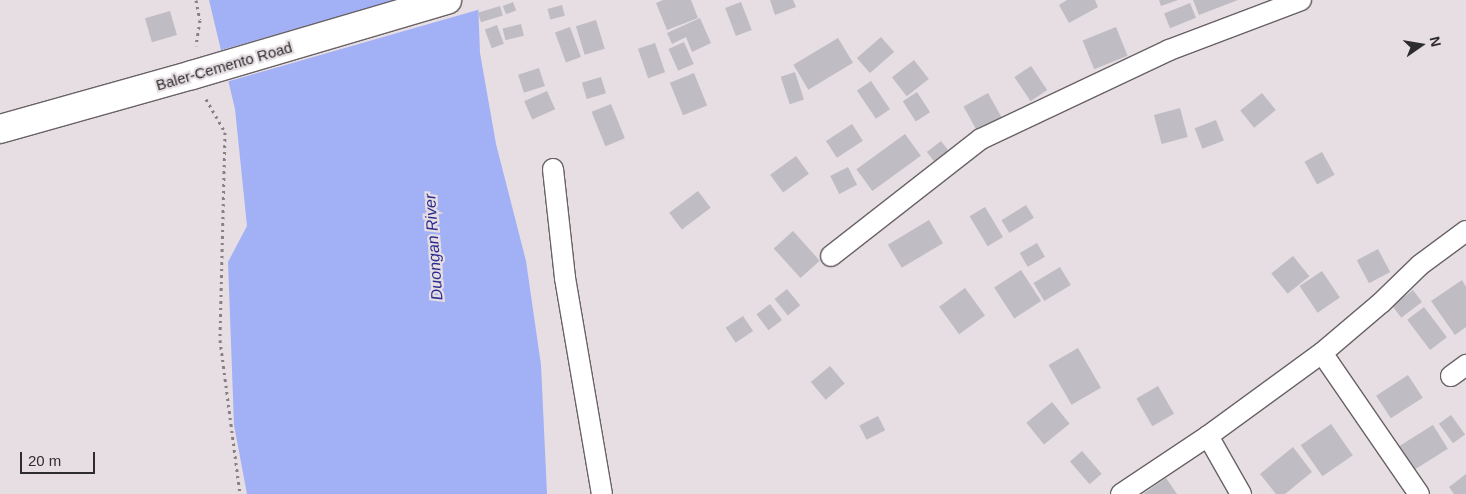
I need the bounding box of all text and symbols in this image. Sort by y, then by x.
north arrow [1396,20,1446,70]
text: N [1427,35,1445,48]
street label: Baler-Cemento Road [154,38,294,94]
water label: Duongan River [421,193,447,301]
scale bar [22,442,98,474]
text: 20 m [28,452,61,469]

